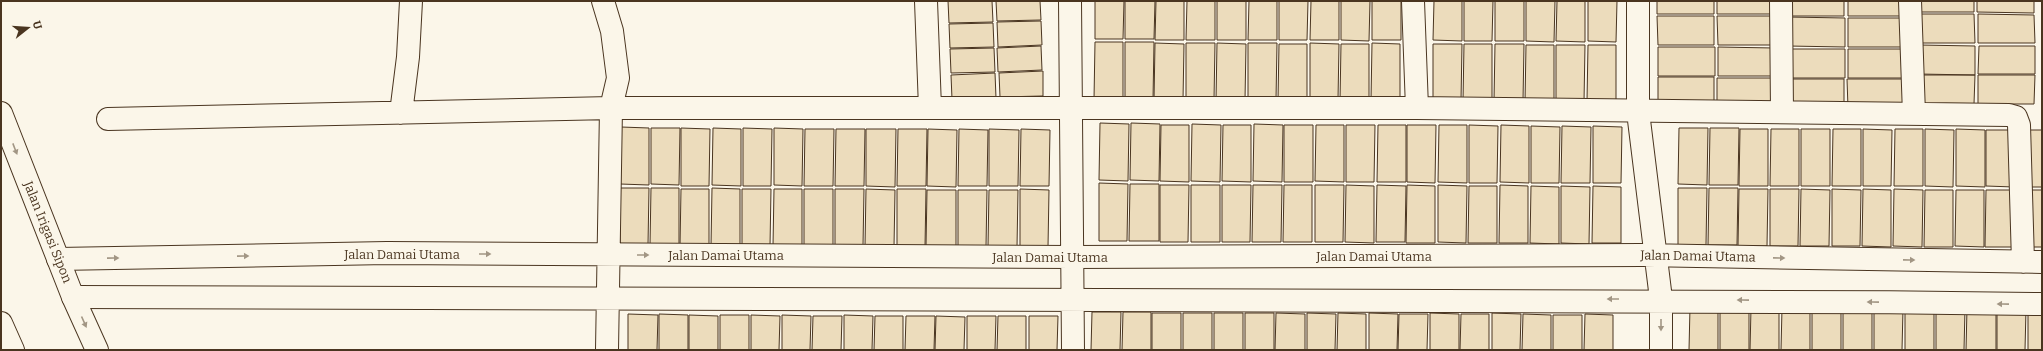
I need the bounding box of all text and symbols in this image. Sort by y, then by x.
north arrow [8,8,48,48]
text: U [30,19,44,31]
one-way arrow [13,144,19,156]
street label: Jalan Irigasi Sipon [20,178,76,286]
street label: Jalan Damai Utama [343,247,460,262]
street label: Jalan Damai Utama [1639,247,1756,265]
street label: Jalan Damai Utama [667,248,784,263]
street label: Jalan Damai Utama [1315,249,1432,264]
street label: Jalan Damai Utama [991,250,1108,265]
one-way arrow [479,251,492,257]
one-way arrow [637,252,650,258]
one-way arrow [237,253,250,259]
one-way arrow [1773,254,1785,261]
one-way arrow [107,255,120,261]
one-way arrow [1903,257,1916,263]
one-way arrow [1606,296,1619,302]
one-way arrow [1736,297,1749,303]
one-way arrow [1866,299,1879,305]
one-way arrow [1996,301,2009,307]
one-way arrow [82,316,88,328]
one-way arrow [1658,319,1664,332]

